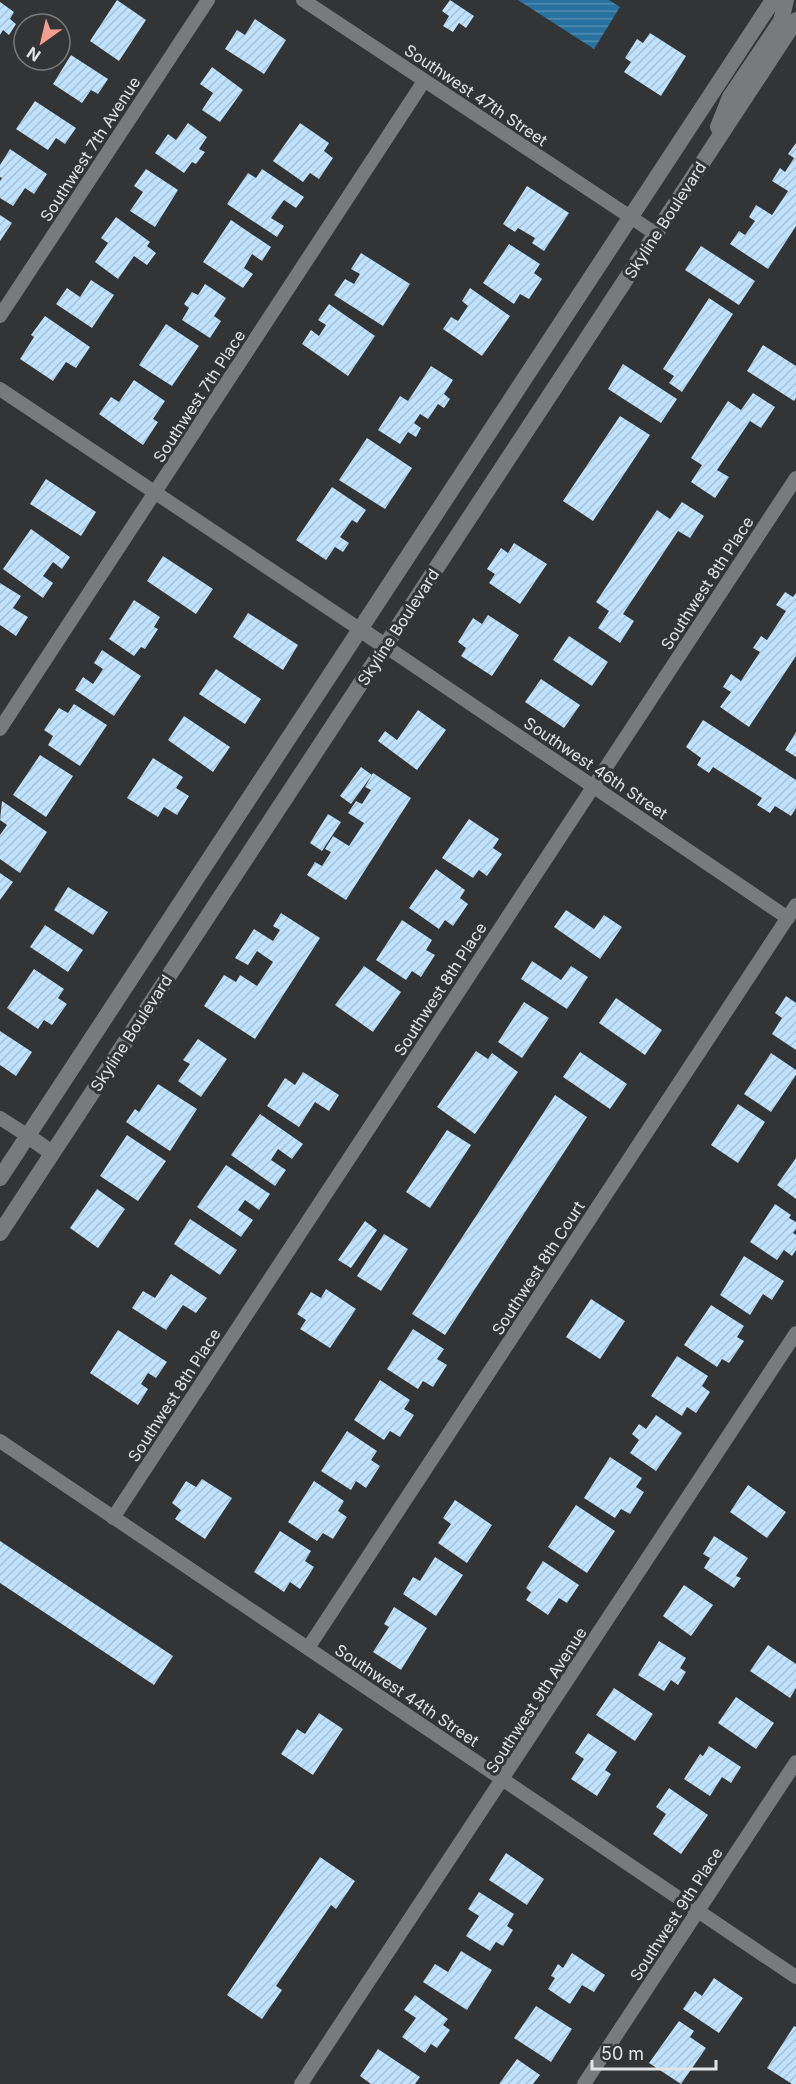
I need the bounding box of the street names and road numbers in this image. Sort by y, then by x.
street label: Southwest 47th Street [401,40,551,150]
street label: Southwest 7th Avenue [36,73,144,225]
street label: Skyline Boulevard [620,158,710,282]
street label: Southwest 7th Place [149,326,249,466]
street label: Southwest 8th Place [656,513,758,653]
street label: Skyline Boulevard [353,565,443,689]
street label: Southwest 46th Street [520,712,672,824]
street label: Southwest 8th Place [389,919,491,1059]
street label: Skyline Boulevard [86,971,176,1095]
street label: Southwest 8th Court [487,1197,589,1339]
street label: Southwest 8th Place [123,1325,225,1465]
street label: Southwest 9th Avenue [481,1623,591,1777]
street label: Southwest 44th Street [331,1639,483,1751]
street label: Southwest 9th Place [625,1843,727,1985]

